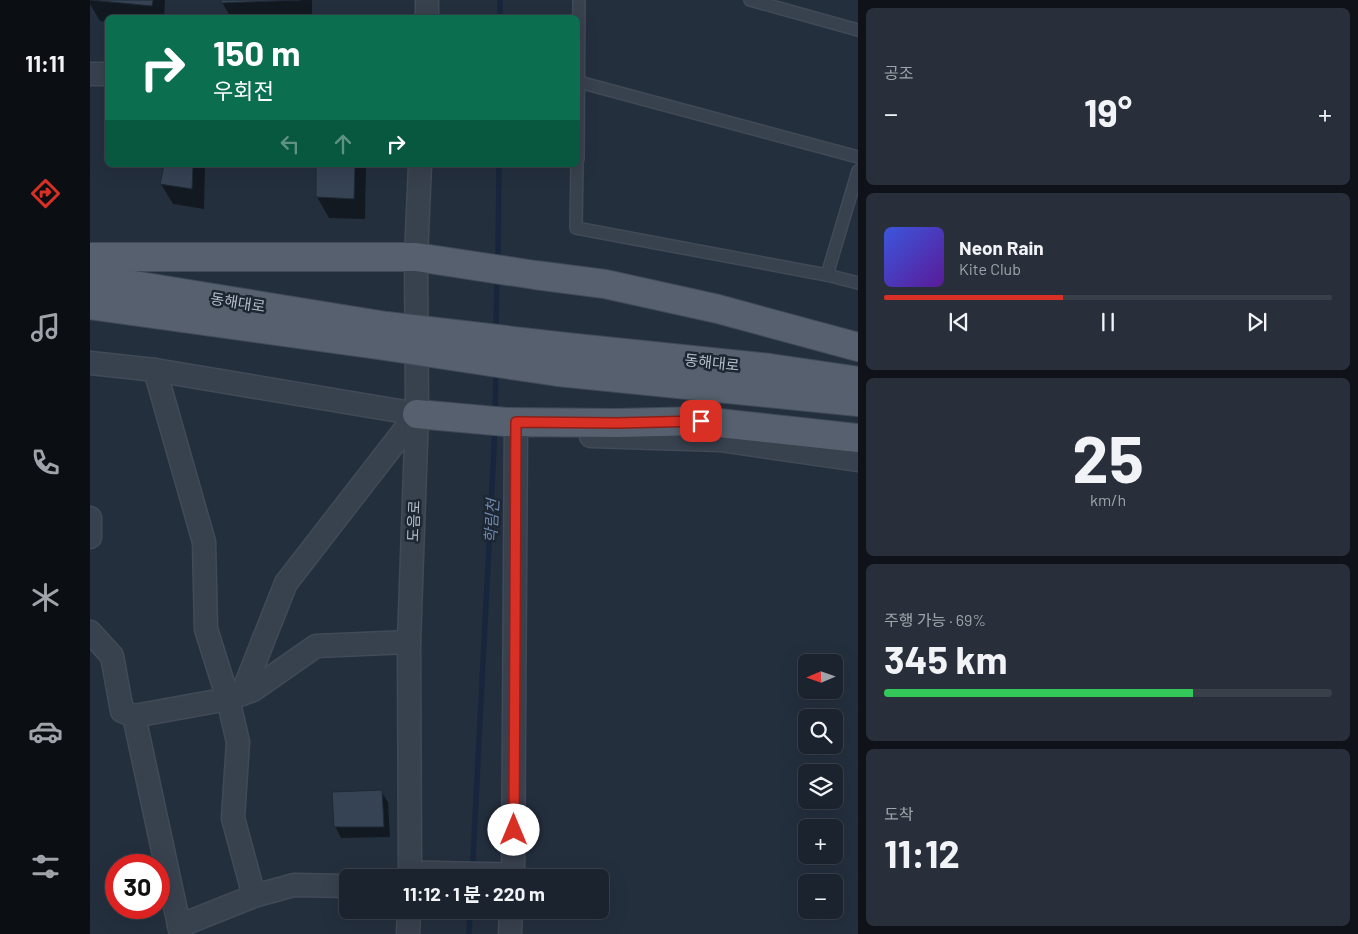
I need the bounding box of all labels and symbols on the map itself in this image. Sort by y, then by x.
street label: 동해대로 [209,289,267,315]
street label: 동해대로 [684,350,740,374]
pin [680,400,722,442]
water label: 학림천 [480,496,502,544]
street label: 도음로 [403,500,423,542]
north arrow [798,654,842,699]
position arrow [487,803,539,855]
speed limit sign: 30 [105,854,170,919]

